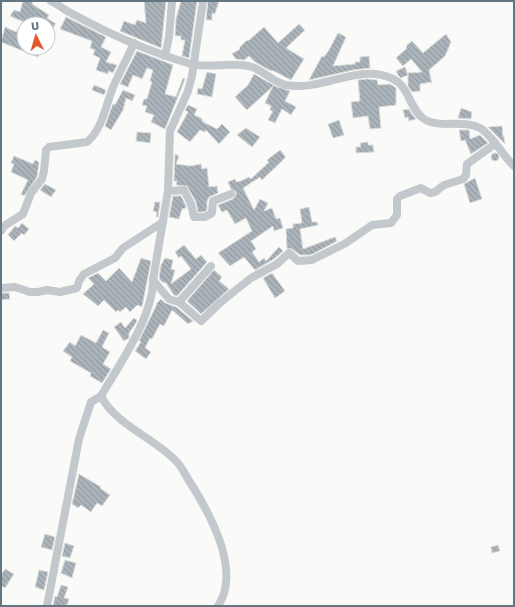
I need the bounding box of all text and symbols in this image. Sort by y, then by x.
north arrow [16,16,56,56]
text: U [31,20,40,33]

